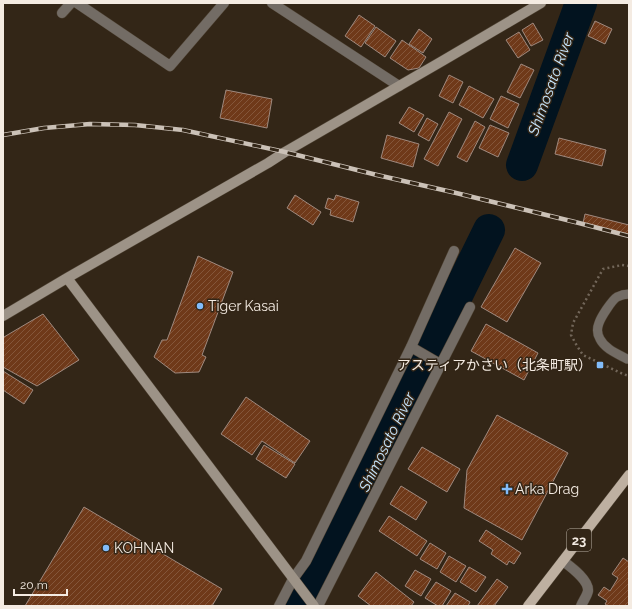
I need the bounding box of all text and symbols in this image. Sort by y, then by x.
water label: Shimosato River [524,29,578,139]
place label: Tiger Kasai [208,298,279,314]
marker: Tiger Kasai [195,301,205,311]
place label: アスティアかさい（北条町駅） [397,357,592,373]
marker: アスティアかさい（北条町駅） [595,360,605,370]
water label: Shimosato River [355,389,419,495]
place label: Arka Drag [515,481,579,497]
marker: Arka Drag [502,484,512,494]
road number: 23 [567,529,591,551]
place label: KOHNAN [114,540,174,556]
marker: KOHNAN [101,543,111,553]
scale bar [14,571,67,597]
text: 20 m [20,578,48,592]

